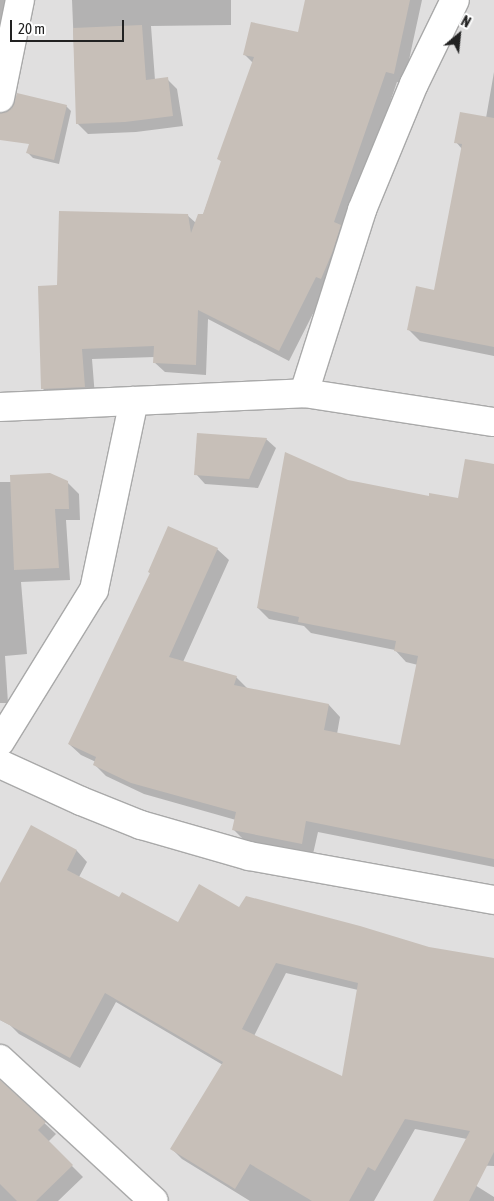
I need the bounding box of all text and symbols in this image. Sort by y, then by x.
scale bar [12,10,126,42]
north arrow [434,10,484,60]
text: N [459,13,473,31]
text: 20 m [18,20,45,37]

